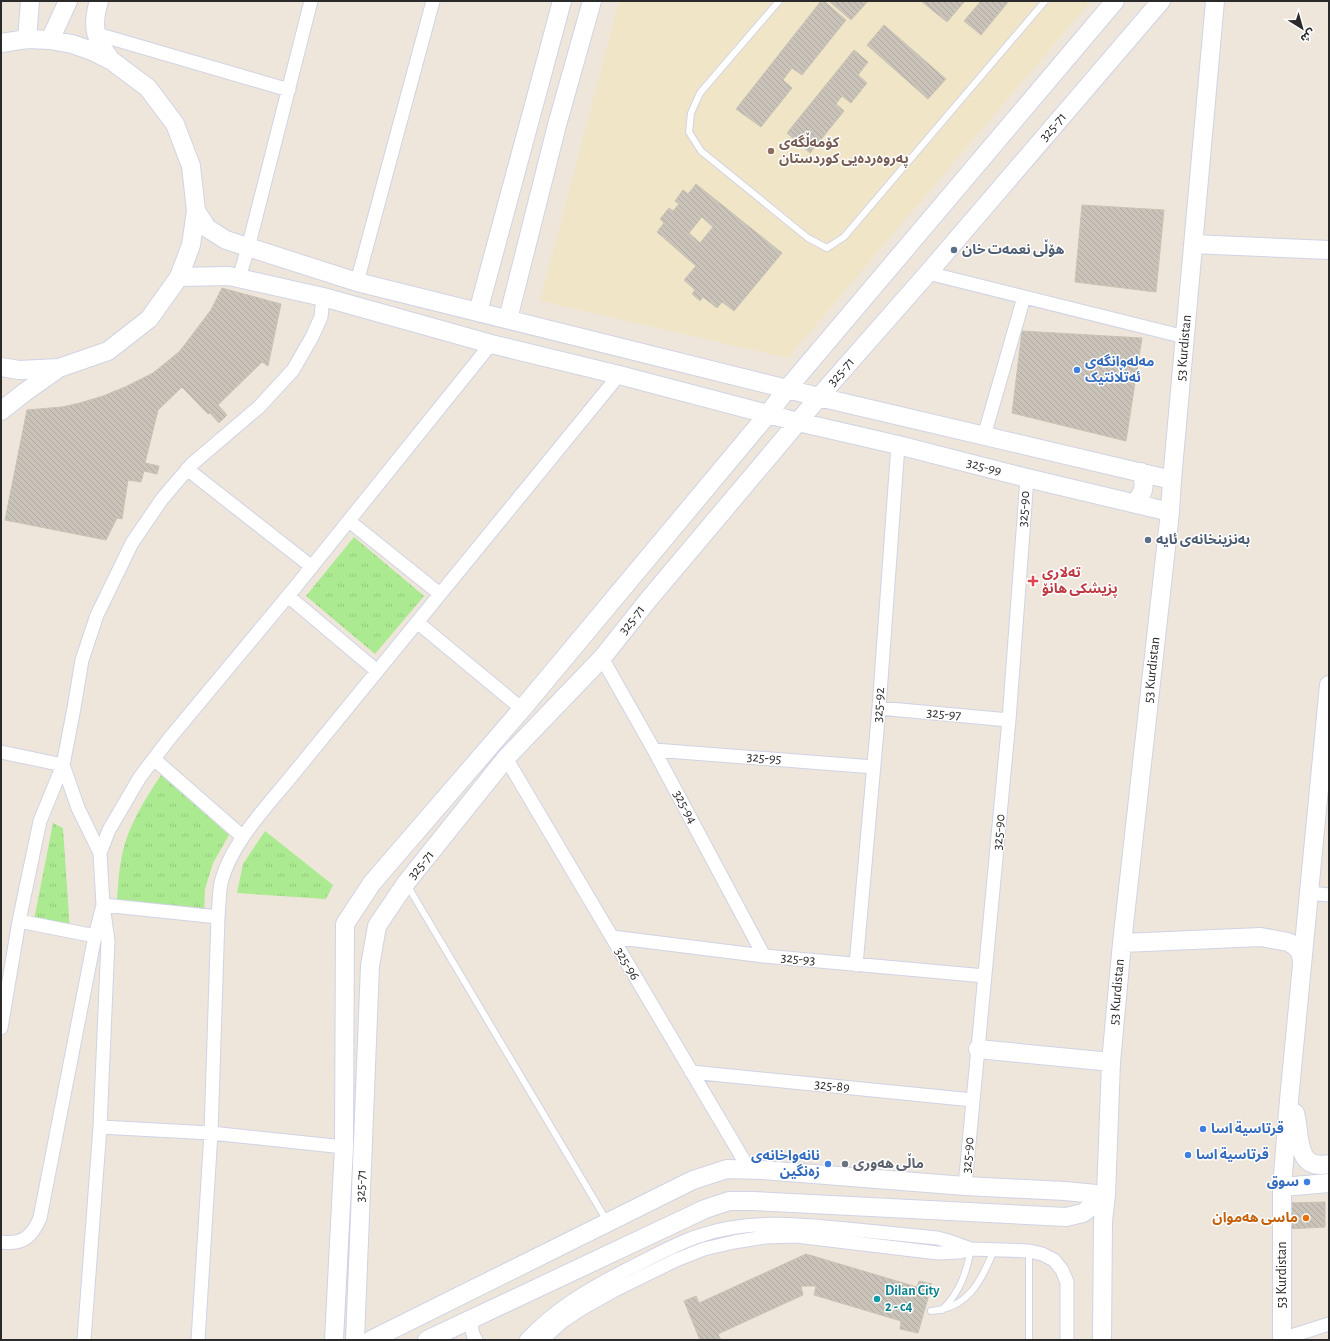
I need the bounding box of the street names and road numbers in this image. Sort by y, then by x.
street label: 325-71 [1037,110,1069,144]
street label: 53 Kurdistan [1174,314,1194,382]
street label: 325-71 [825,355,857,389]
street label: 325-99 [965,456,1003,478]
street label: 325-90 [1016,490,1032,528]
street label: 325-71 [616,603,648,637]
street label: 53 Kurdistan [1142,636,1162,704]
street label: 325-92 [871,687,887,723]
street label: 325-97 [926,706,962,722]
street label: 325-95 [746,750,782,766]
street label: 325-94 [670,788,700,826]
street label: 325-90 [990,813,1008,851]
street label: 325-71 [405,848,437,882]
street label: 325-96 [612,945,642,983]
street label: 325-93 [780,951,816,968]
street label: 53 Kurdistan [1107,958,1127,1026]
street label: 325-89 [814,1077,850,1095]
street label: 325-90 [959,1136,977,1174]
street label: 325-71 [353,1169,369,1203]
street label: 53 Kurdistan [1275,1242,1289,1308]

